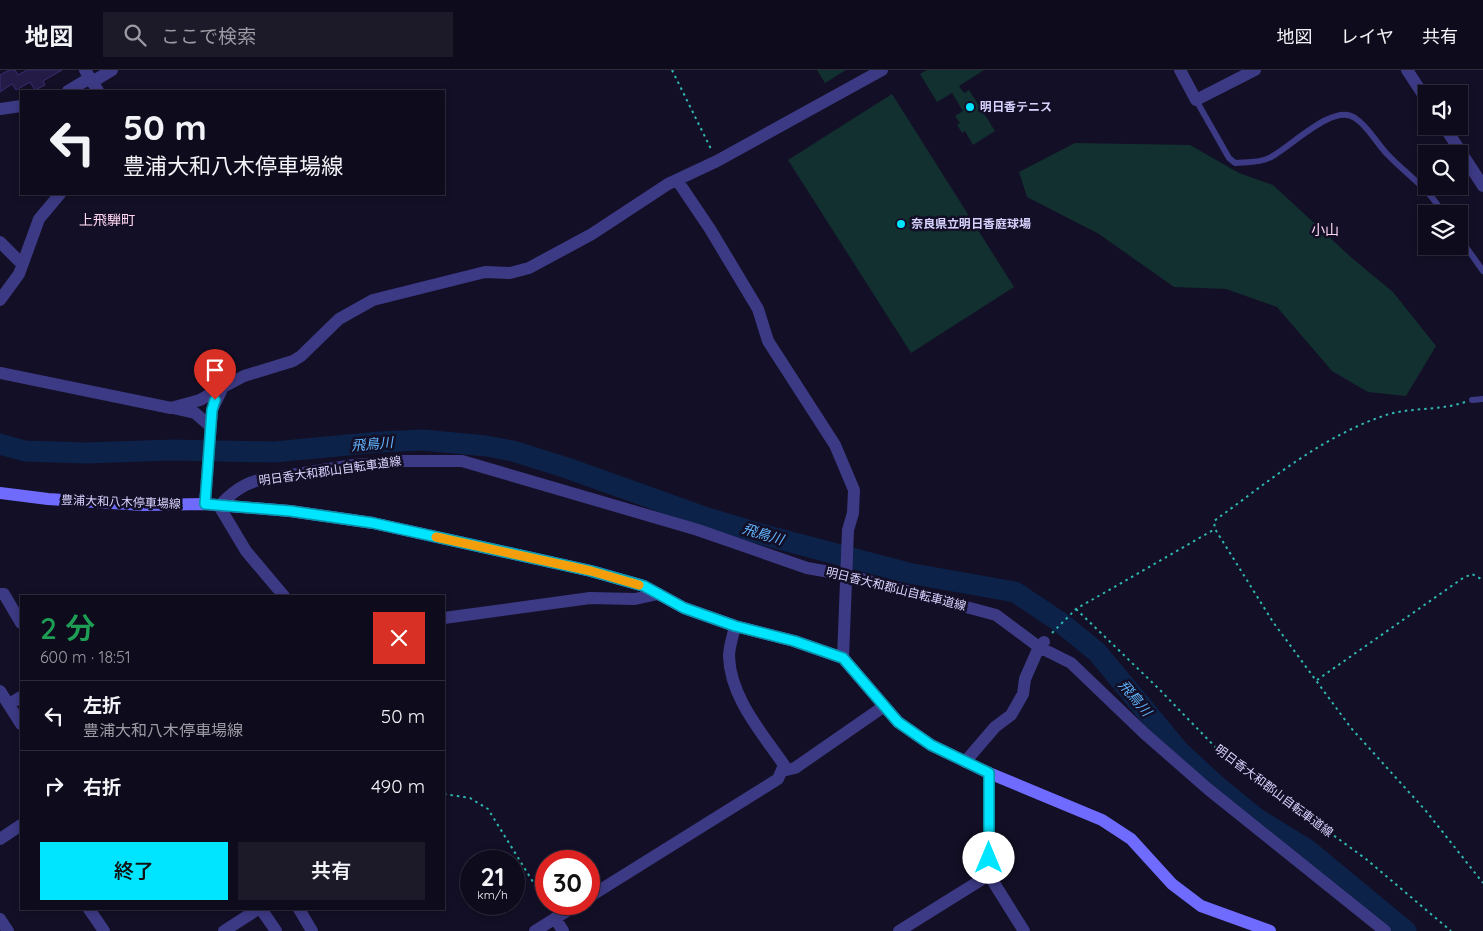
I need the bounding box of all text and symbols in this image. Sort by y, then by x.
search box [103,12,453,57]
text: 地図 [25,21,73,51]
icon: search [121,21,149,49]
text: ここで検索 [161,24,256,48]
text: 地図 [1277,25,1313,48]
text: レイヤ [1341,25,1394,48]
text: 共有 [1422,25,1458,48]
map controls [1418,85,1468,255]
button: sound [1418,85,1468,135]
place label: 明日香テニス [980,99,1052,114]
marker: 明日香テニス [964,101,976,113]
text: 50 m [123,105,207,149]
icon: left [40,110,105,175]
button: search [1418,145,1468,195]
text: 豊浦大和八木停車場線 [123,152,343,180]
button: layers [1418,205,1468,255]
district label: 上飛騨町 [79,211,135,229]
place label: 奈良県立明日香庭球場 [911,216,1031,231]
marker: 奈良県立明日香庭球場 [895,218,907,230]
district label: 小山 [1311,221,1339,239]
pin [194,349,236,400]
icon: arrive [201,356,229,384]
water label: 飛鳥川 [350,433,396,455]
street label: 明日香大和郡山自転車道線 [258,453,402,488]
street label: 豊浦大和八木停車場線 [61,492,181,511]
water label: 飛鳥川 [740,519,788,549]
street label: 明日香大和郡山自転車道線 [824,564,968,613]
text: 2 分 [40,609,95,647]
button: close [373,612,425,664]
text: 600 m · 18:51 [40,647,131,667]
water label: 飛鳥川 [1115,676,1157,721]
text: 左折 [83,693,121,717]
icon: left [40,702,68,730]
text: 50 m [381,704,425,728]
text: 豊浦大和八木停車場線 [83,720,243,740]
street label: 明日香大和郡山自転車道線 [1212,741,1336,840]
icon: right [40,772,68,800]
text: 490 m [371,774,425,798]
text: 右折 [83,775,121,799]
position arrow [962,831,1014,883]
button: 終了 [40,842,228,900]
button: 共有 [238,842,425,900]
speed limit sign: 30 [535,850,600,915]
text: 21 [481,861,504,892]
text: km/h [477,887,508,902]

